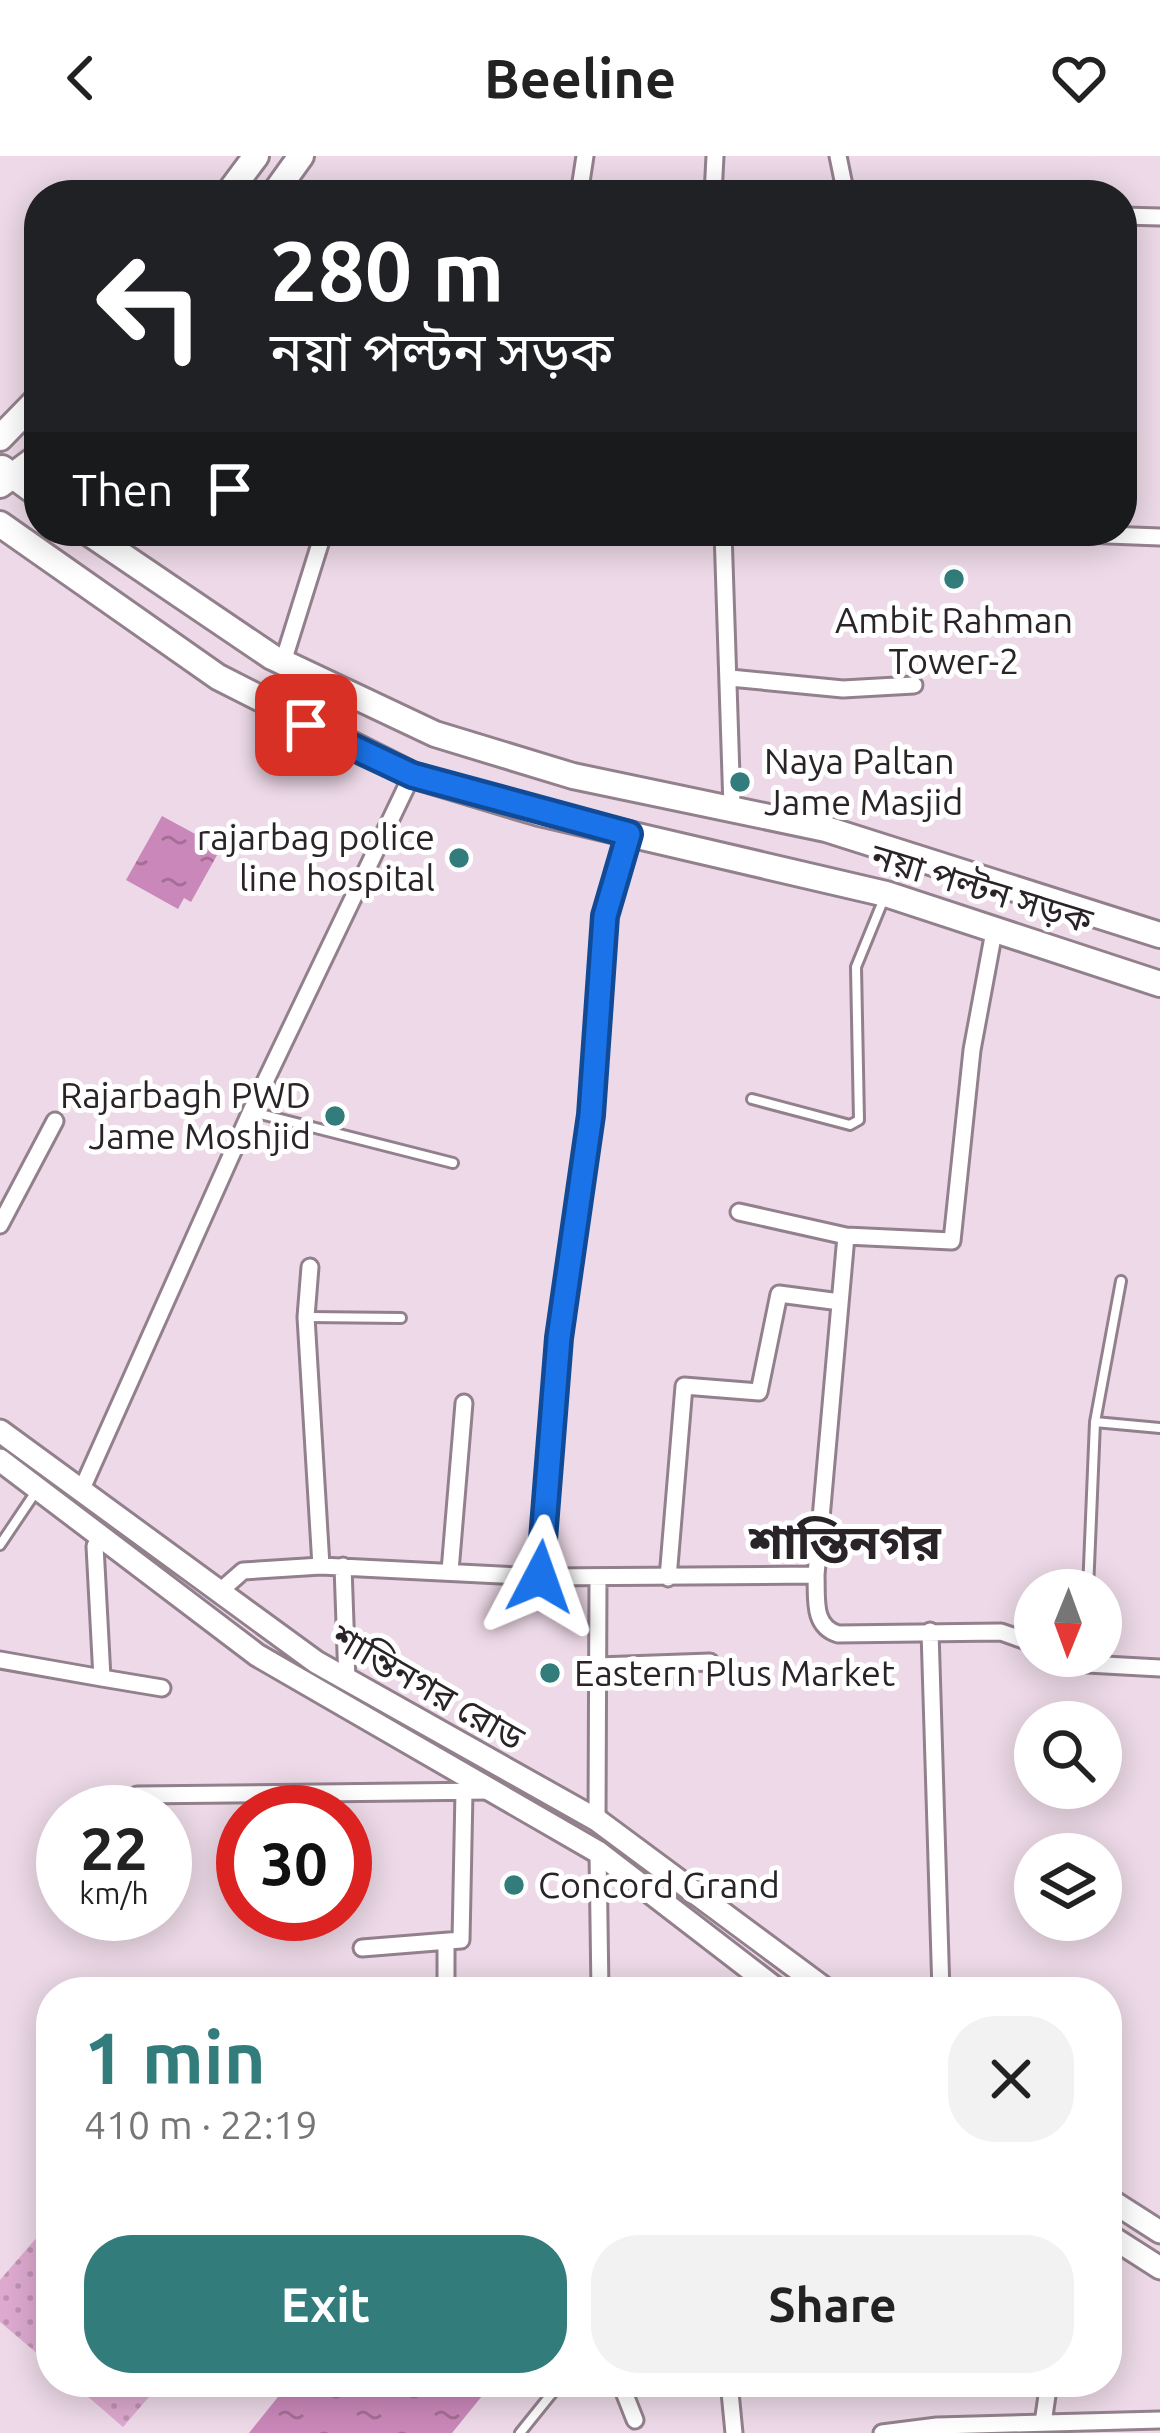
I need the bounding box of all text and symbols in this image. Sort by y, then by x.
icon: back [48,45,114,111]
icon: heart [1046,45,1112,111]
text: Beeline [484,48,676,108]
text: 280 m [270,223,504,317]
icon: left [72,228,228,384]
text: নয়া পল্টন সড়ক [270,321,613,381]
icon: arrive [197,456,263,522]
text: Then [72,464,173,515]
marker: Ambit Rahman Tower-2 [941,566,967,592]
place label: Ambit Rahman Tower-2 [835,599,1073,681]
pin [255,674,357,776]
icon: arrive [273,692,339,758]
place label: Naya Paltan Jame Masjid [764,740,963,822]
marker: Naya Paltan Jame Masjid [727,769,753,795]
place label: rajarbag police line hospital [197,816,435,898]
street label: নয়া পল্টন সড়ক [866,834,1099,941]
marker: rajarbag police line hospital [446,845,472,871]
place label: Rajarbagh PWD Jame Moshjid [60,1074,311,1156]
marker: Rajarbagh PWD Jame Moshjid [322,1103,348,1129]
position arrow [477,1514,603,1640]
district label: শান্তিনগর [748,1514,942,1568]
north arrow [1014,1569,1122,1677]
map controls [1014,1569,1122,1941]
street label: শান্তিনগর রোড [324,1615,532,1758]
place label: Eastern Plus Market [574,1652,895,1693]
marker: Eastern Plus Market [537,1660,563,1686]
button: search [1014,1701,1122,1809]
speed limit sign: 30 [216,1785,372,1941]
text: 22 [80,1814,148,1881]
button: layers [1014,1833,1122,1941]
place label: Concord Grand [538,1864,780,1905]
marker: Concord Grand [501,1872,527,1898]
text: km/h [79,1876,149,1910]
button: close [948,2016,1074,2142]
text: 1 min [84,2017,266,2098]
text: 410 m · 22:19 [84,2103,318,2146]
button: Exit [84,2235,567,2373]
button: Share [591,2235,1074,2373]

